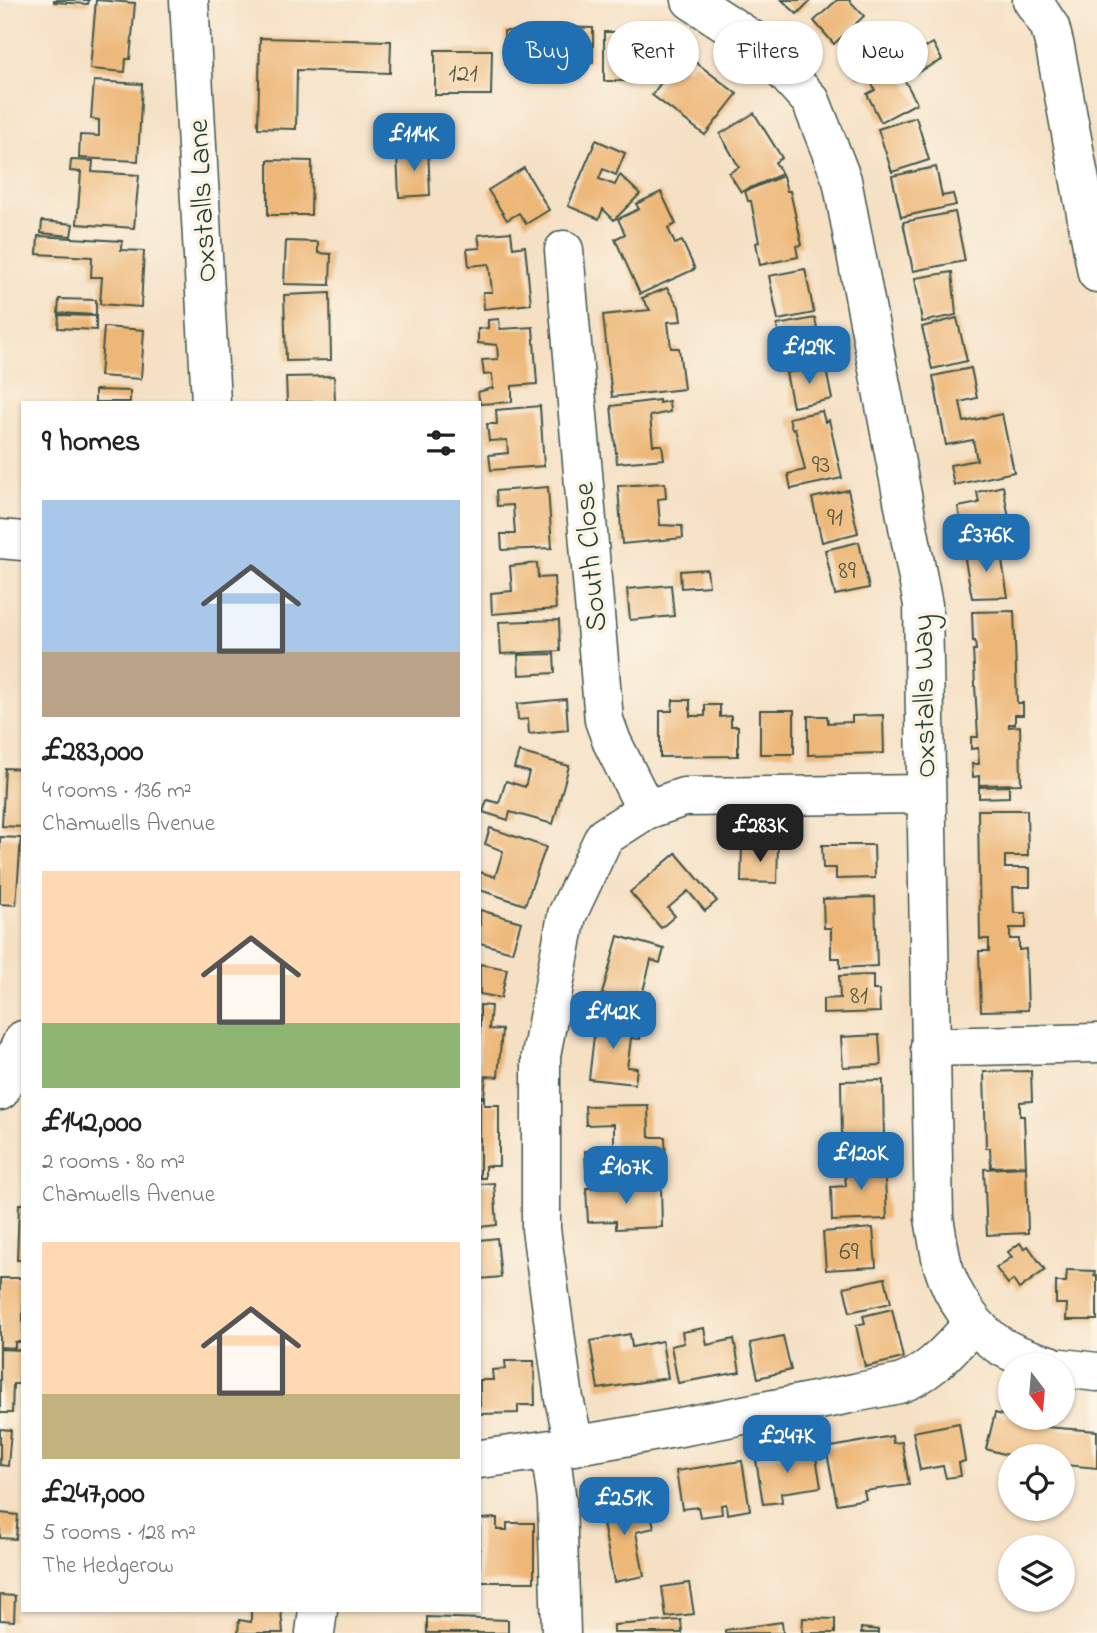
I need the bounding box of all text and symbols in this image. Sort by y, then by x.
chip: Buy [502,21,593,84]
chip: Rent [607,21,699,84]
chip: Filters [713,21,823,84]
chip: New [837,21,928,84]
house number: 121 [448,56,478,94]
pin: £114K [365,114,463,173]
street label: Oxstalls Lane [178,118,230,283]
text: £114K [389,119,439,152]
pin: £129K [760,326,858,386]
text: £129K [783,332,835,365]
text: 9 homes [42,421,140,465]
icon: filters [422,424,460,462]
house number: 93 [812,447,830,485]
street label: South Close [564,480,620,633]
house number: 91 [827,500,843,538]
pin: £376K [937,514,1035,574]
text: £376K [959,520,1013,553]
icon: home [188,546,314,672]
house number: 89 [838,553,856,591]
street label: Oxstalls Way [903,614,949,778]
text: £283,000 [42,731,144,775]
text: 4 rooms · 136 m² [42,775,192,808]
pin: £283K [711,804,809,864]
text: Chamwells Avenue [42,808,215,841]
text: £283K [732,810,788,843]
icon: home [188,917,314,1043]
house number: 81 [850,978,868,1016]
pin: £142K [564,992,662,1051]
text: £142K [586,997,640,1030]
text: £142,000 [42,1102,142,1146]
pin: £120K [812,1132,910,1192]
text: £120K [834,1138,888,1171]
text: 2 rooms · 80 m² [42,1146,185,1179]
pin: £107K [577,1146,675,1206]
text: £107K [600,1152,652,1185]
text: Chamwells Avenue [42,1179,215,1212]
house number: 69 [839,1234,859,1272]
icon: home [188,1288,314,1414]
north arrow [998,1353,1074,1430]
map controls [998,1353,1075,1612]
pin: £247K [738,1416,836,1475]
text: £247K [759,1421,815,1454]
button: locate [998,1444,1075,1521]
text: £247,000 [42,1473,145,1517]
pin: £251K [575,1478,673,1537]
text: £251K [595,1483,653,1516]
text: 5 rooms · 128 m² [42,1517,196,1550]
button: layers [998,1535,1075,1612]
text: The Hedgerow [42,1550,174,1583]

